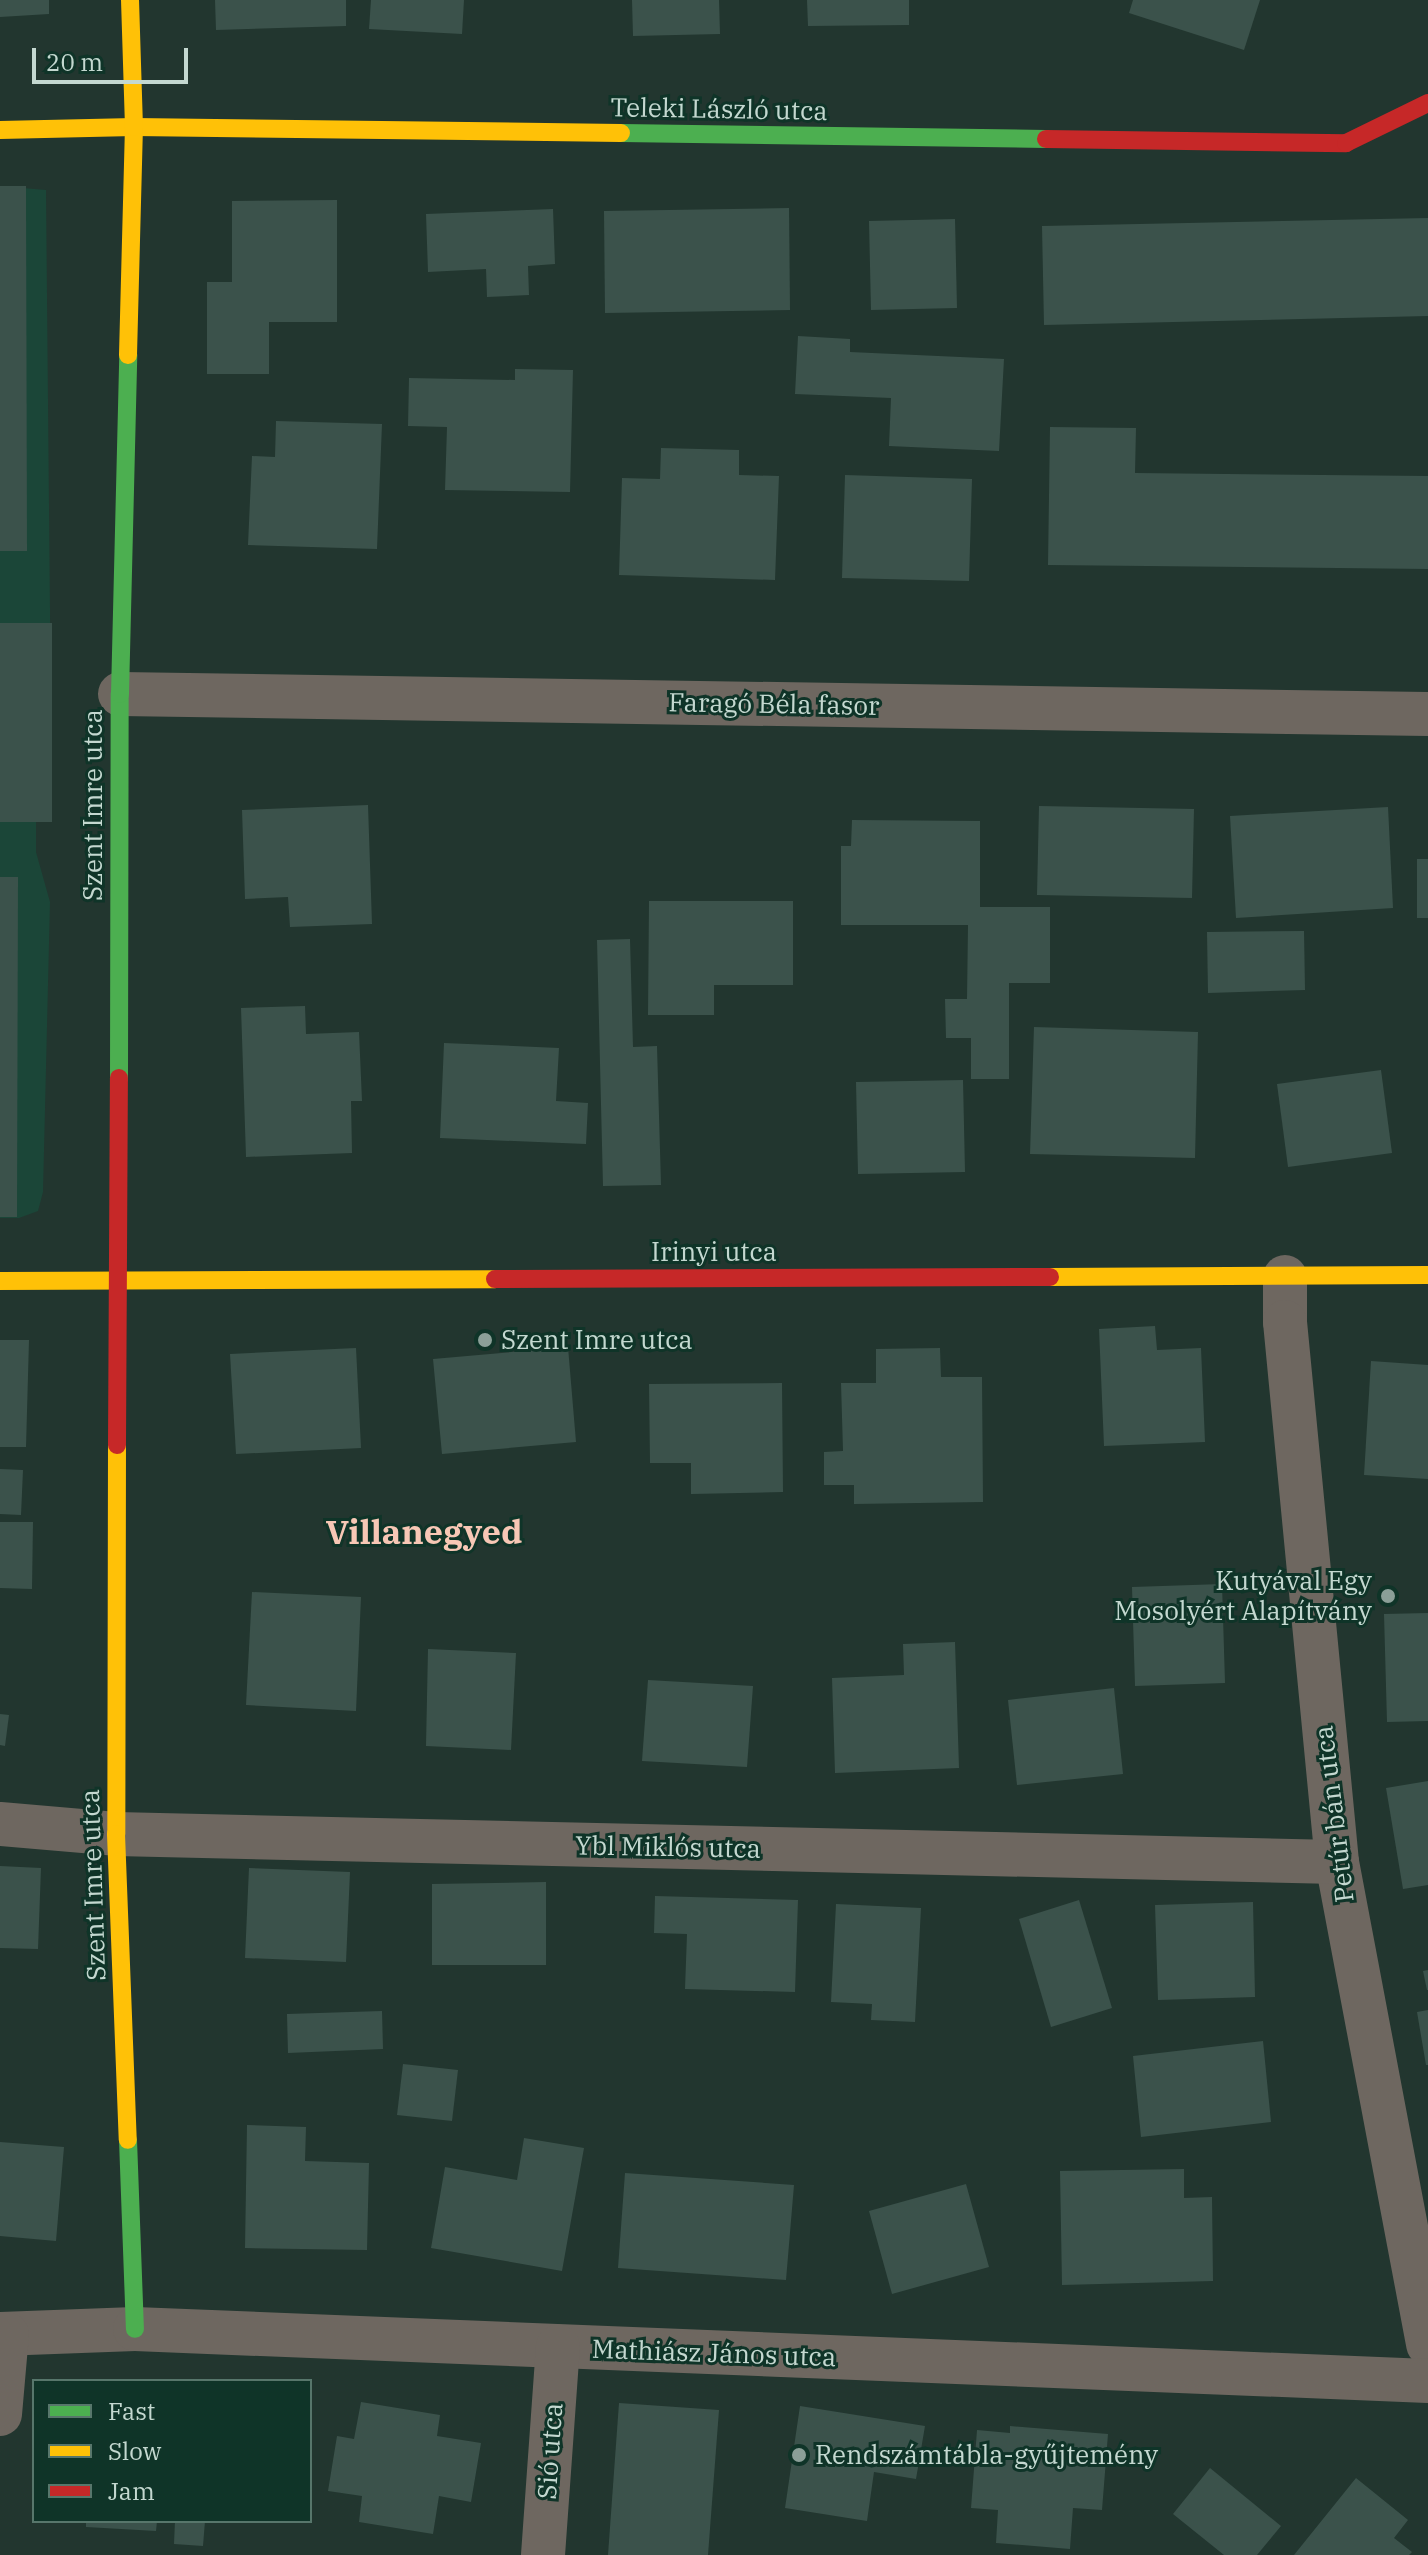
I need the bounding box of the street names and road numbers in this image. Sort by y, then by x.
street label: Teleki László utca [610,92,828,126]
street label: Faragó Béla fasor [668,687,880,721]
street label: Szent Imre utca [77,709,109,901]
street label: Irinyi utca [651,1236,777,1268]
street label: Petúr bán utca [1308,1724,1360,1904]
street label: Szent Imre utca [74,1789,112,1981]
street label: Ybl Miklós utca [575,1830,761,1864]
street label: Mathiász János utca [591,2333,837,2373]
street label: Sió utca [531,2402,569,2500]

